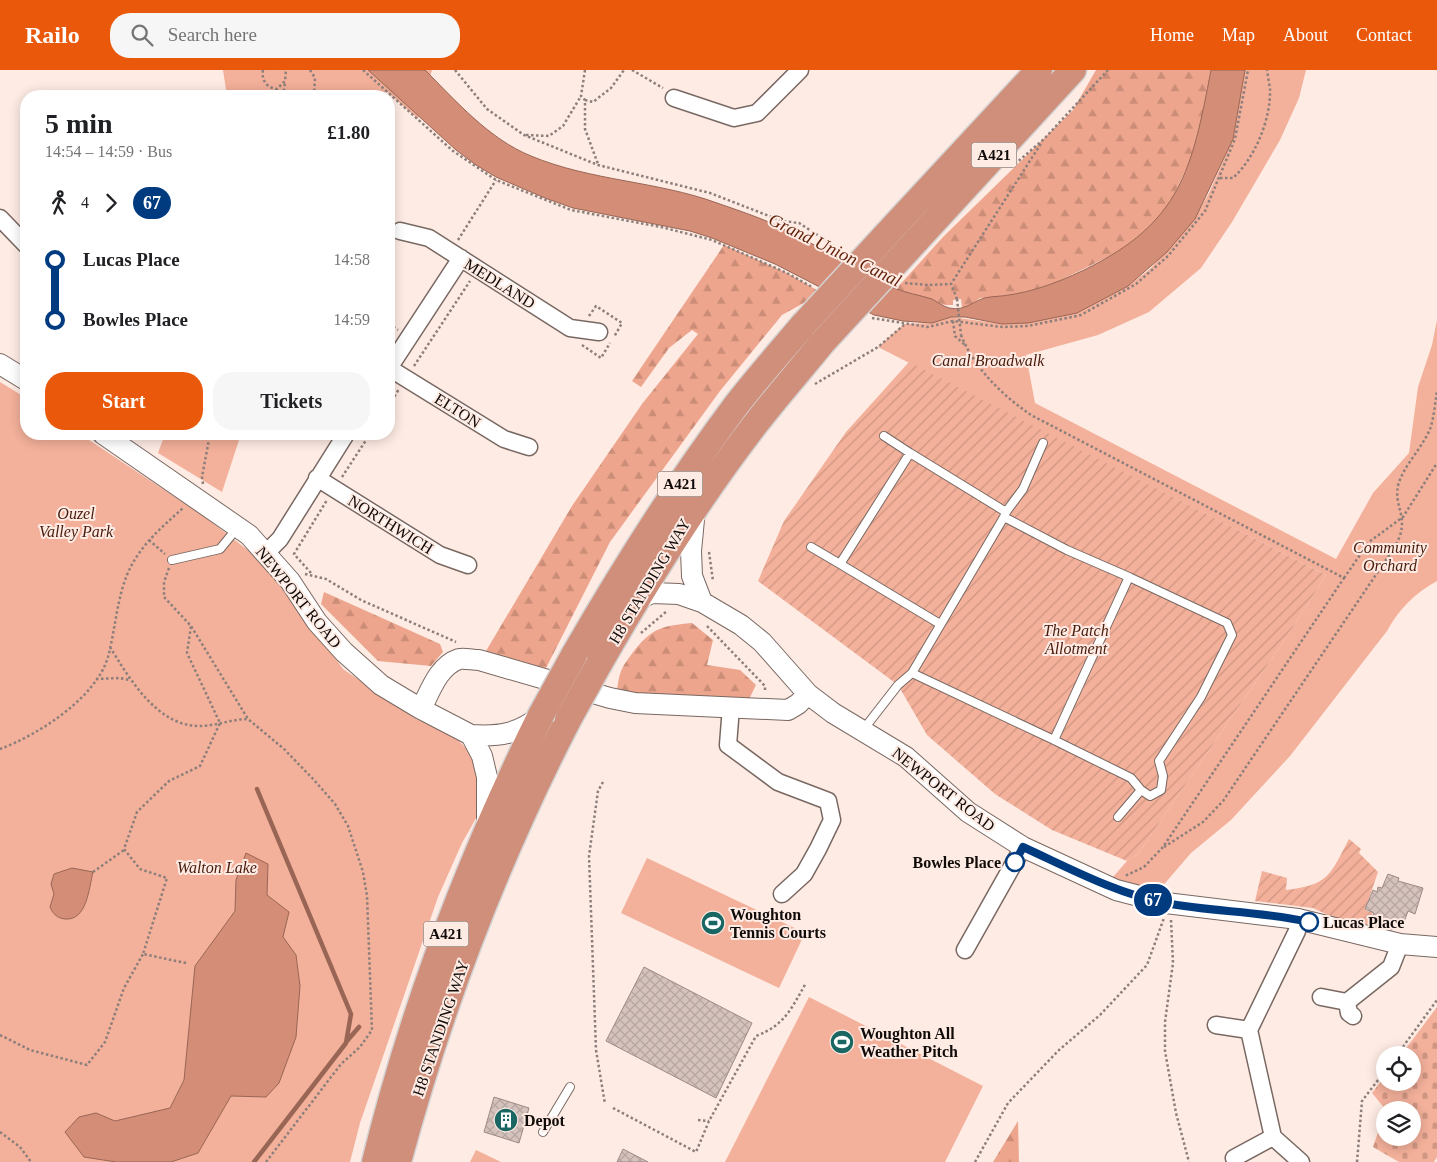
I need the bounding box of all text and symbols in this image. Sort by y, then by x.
search box [110,13,460,58]
icon: search [128,21,156,49]
text: Railo [25,22,80,48]
text: Search here [168,24,257,45]
text: Home [1150,25,1194,45]
text: Map [1222,25,1255,45]
text: About [1283,25,1328,45]
text: Contact [1356,25,1412,45]
text: 5 min [45,108,113,139]
text: £1.80 [327,122,370,143]
road number: A421 [972,142,1016,168]
text: 14:54 – 14:59 · Bus [45,143,172,160]
icon: walk [45,189,73,217]
icon: forward [97,189,125,217]
text: 67 [143,193,161,213]
text: 4 [81,194,89,211]
water label: Grand Union Canal [765,209,905,291]
text: Lucas Place [83,249,180,270]
text: 14:58 [334,251,370,268]
street label: MEDLAND [461,255,538,312]
text: Bowles Place [83,309,188,330]
text: 14:59 [334,311,370,328]
park label: Canal Broadwalk [932,352,1045,369]
button: Start [45,372,203,430]
button: Tickets [213,372,370,430]
street label: ELTON [432,390,484,431]
road number: A421 [658,472,702,496]
street label: NORTHWICH [345,492,437,558]
park label: Ouzel Valley Park [39,505,114,541]
street label: H8 STANDING WAY [605,515,694,647]
park label: Community Orchard [1353,539,1428,574]
street label: NEWPORT ROAD [253,543,345,651]
park label: The Patch Allotment [1043,622,1109,657]
street label: NEWPORT ROAD [889,744,998,835]
marker: Bowles Place [1005,852,1025,872]
place label: Bowles Place [913,854,1001,871]
park label: Walton Lake [177,859,257,876]
line badge: 67 [1130,884,1176,916]
text: 67 [1144,890,1162,910]
place label: Woughton Tennis Courts [730,906,826,941]
sports icon: Woughton Tennis Courts [700,910,726,936]
marker: Lucas Place [1299,912,1319,932]
place label: Lucas Place [1323,914,1404,931]
road number: A421 [424,922,468,946]
street label: H8 STANDING WAY [409,958,472,1098]
place label: Woughton All Weather Pitch [860,1025,958,1060]
sports icon: Woughton All Weather Pitch [829,1029,855,1055]
map controls [1376,1046,1421,1146]
button: locate [1376,1046,1421,1091]
button: layers [1376,1101,1421,1146]
building icon: Depot [493,1107,519,1133]
place label: Depot [524,1112,566,1130]

